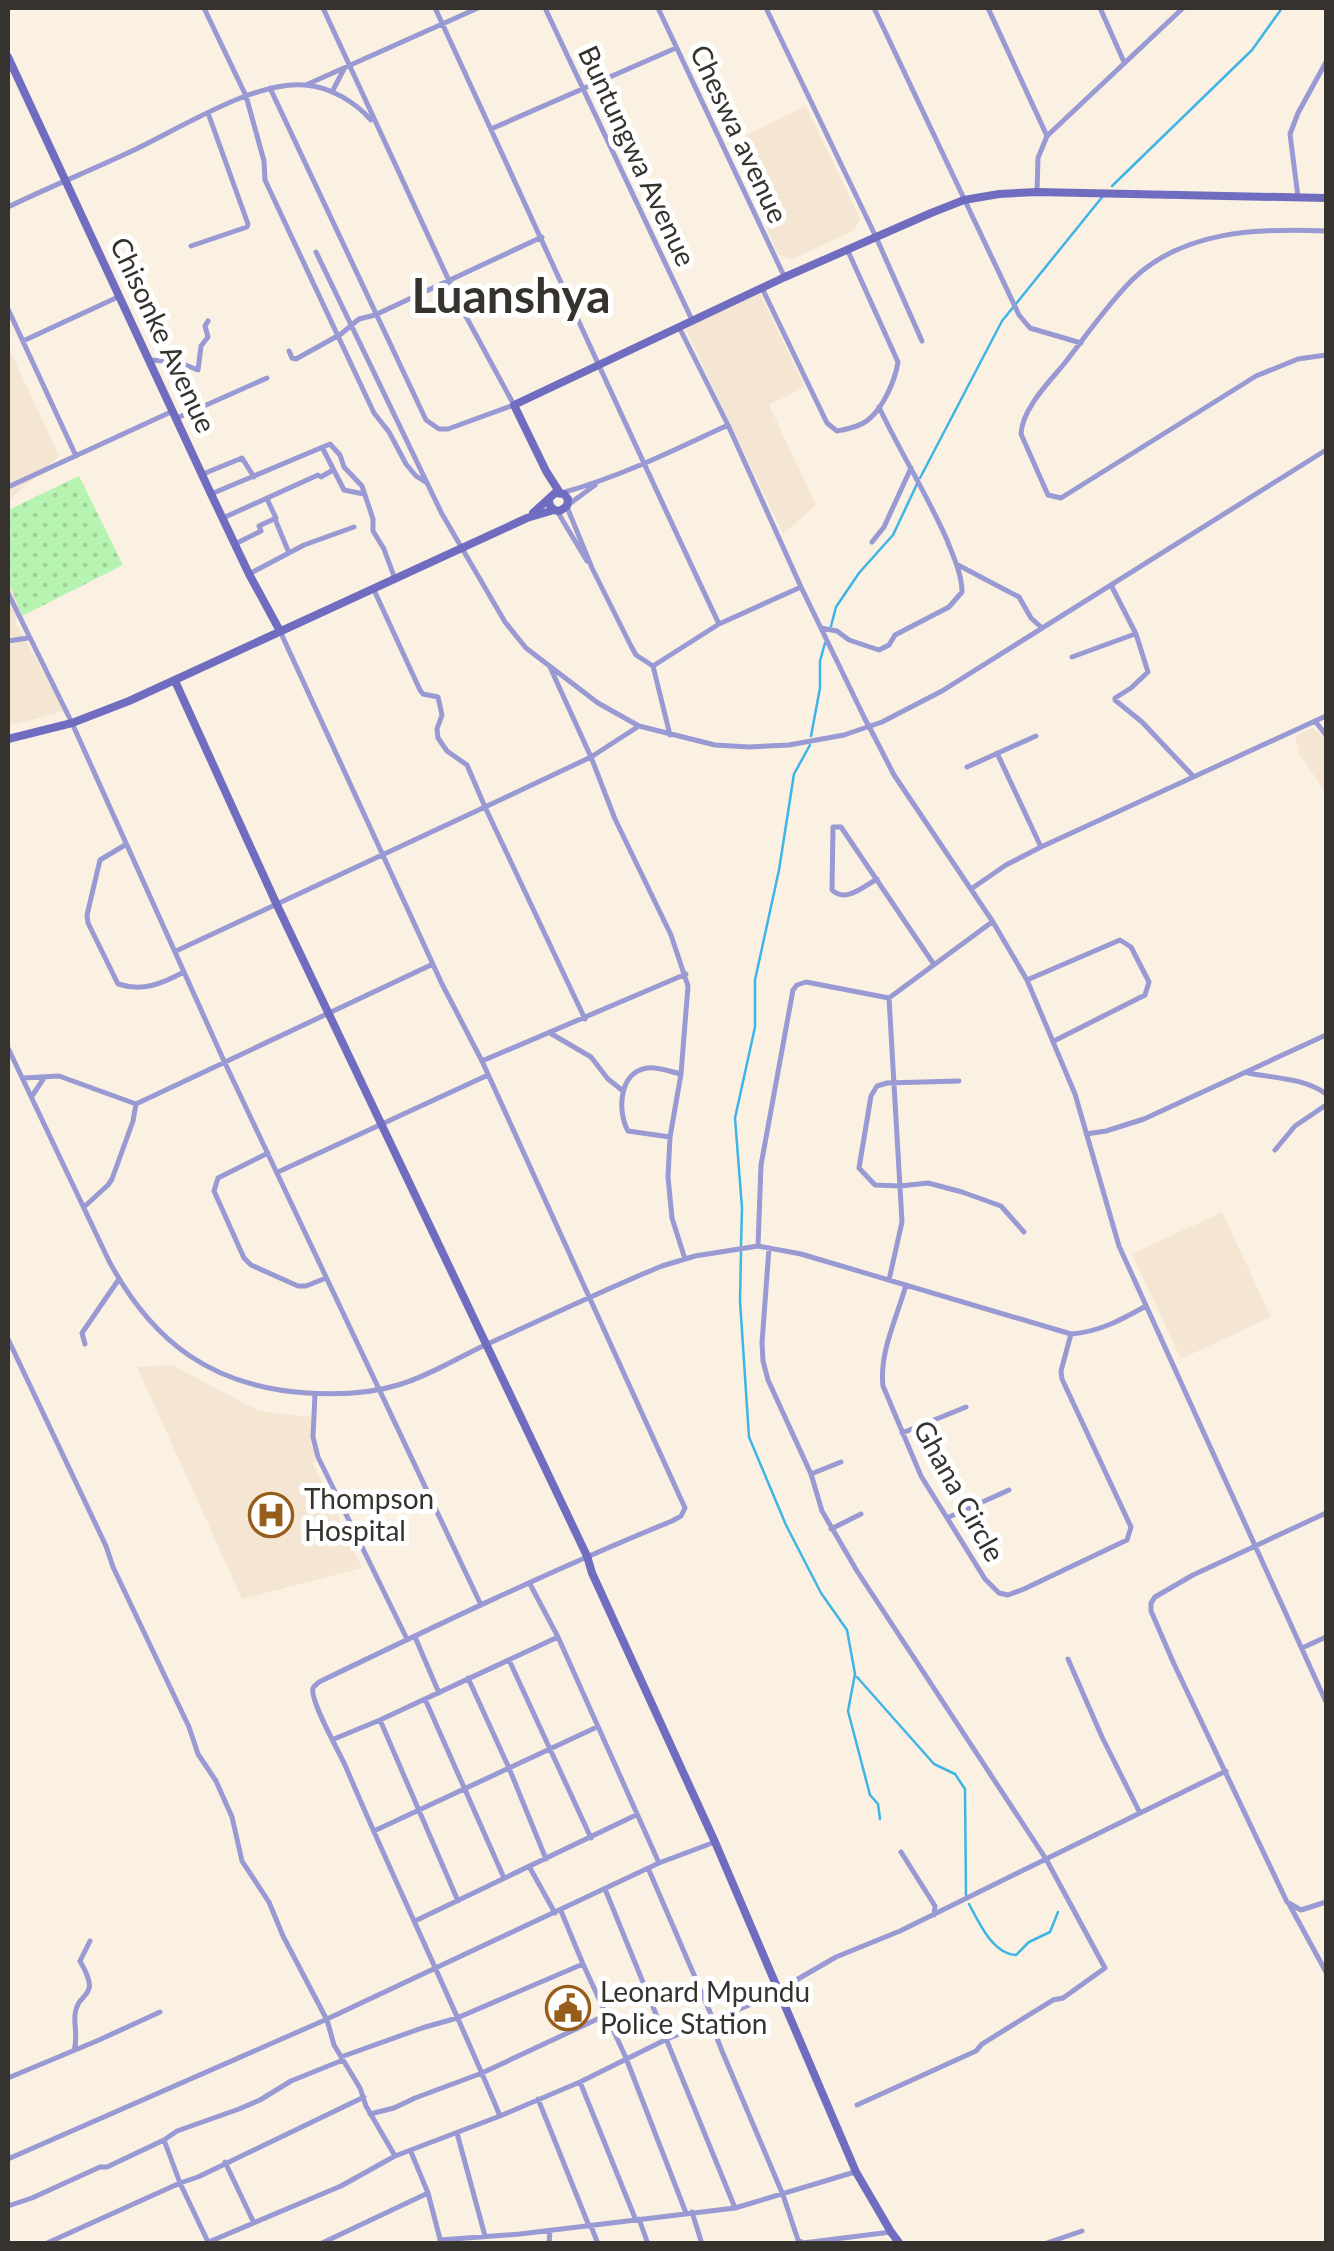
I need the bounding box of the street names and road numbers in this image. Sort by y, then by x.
street label: Cheswa avenue [684,39,796,228]
street label: Buntungwa Avenue [572,40,704,271]
street label: Chisonke Avenue [104,231,224,438]
street label: Ghana Circle [907,1414,1013,1567]

